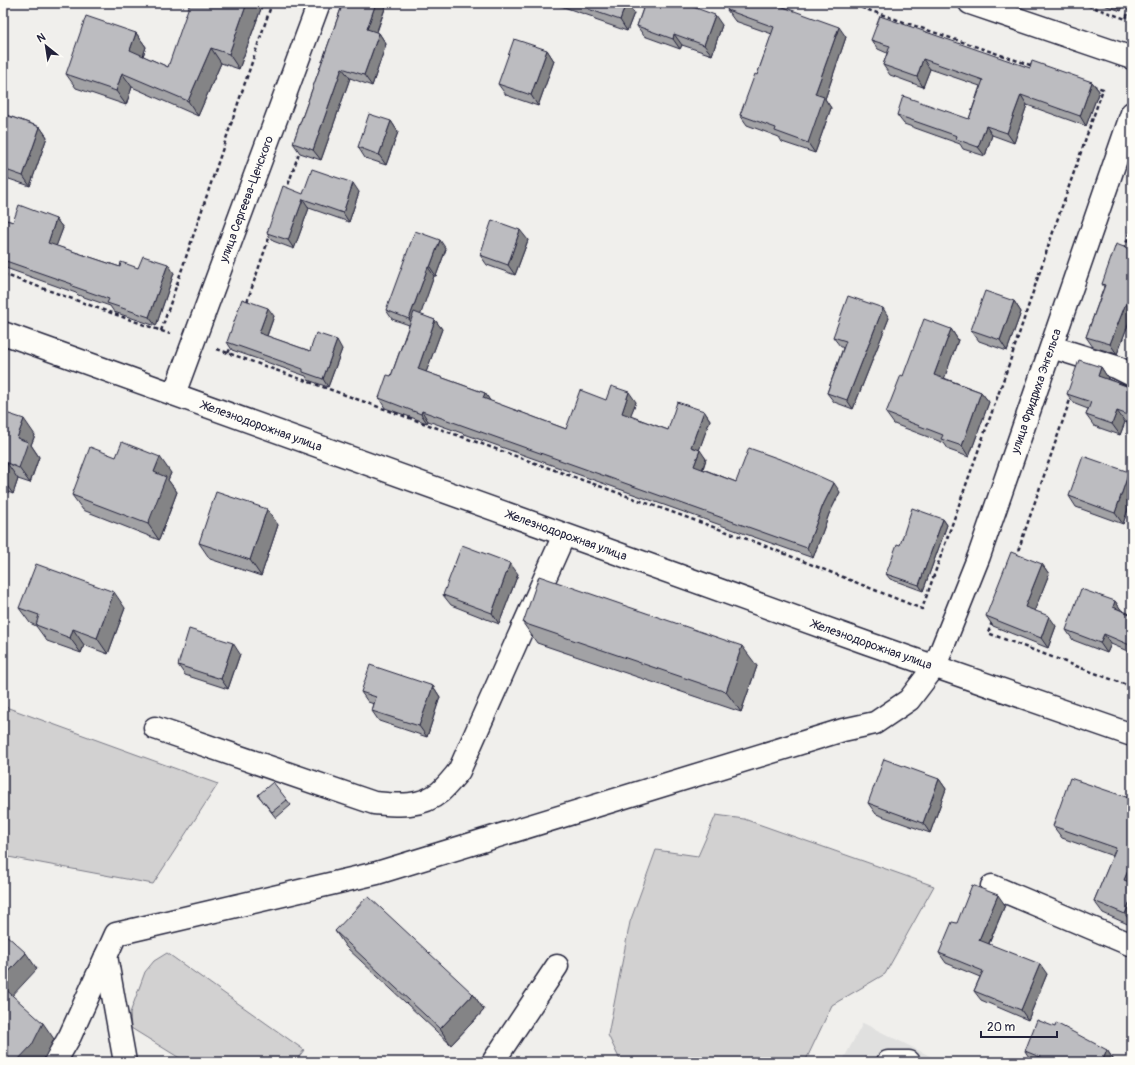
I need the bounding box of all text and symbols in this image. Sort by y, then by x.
north arrow [26,26,66,66]
text: N [35,30,48,45]
street label: улица Сергеева-Ценского [216,133,277,265]
street label: улица Фридриха Энгельса [1007,326,1065,456]
street label: Железнодорожная улица [198,397,324,454]
street label: Железнодорожная улица [503,506,629,564]
street label: Железнодорожная улица [808,616,935,673]
scale bar [981,1013,1057,1039]
text: 20 m [987,1020,1016,1035]

